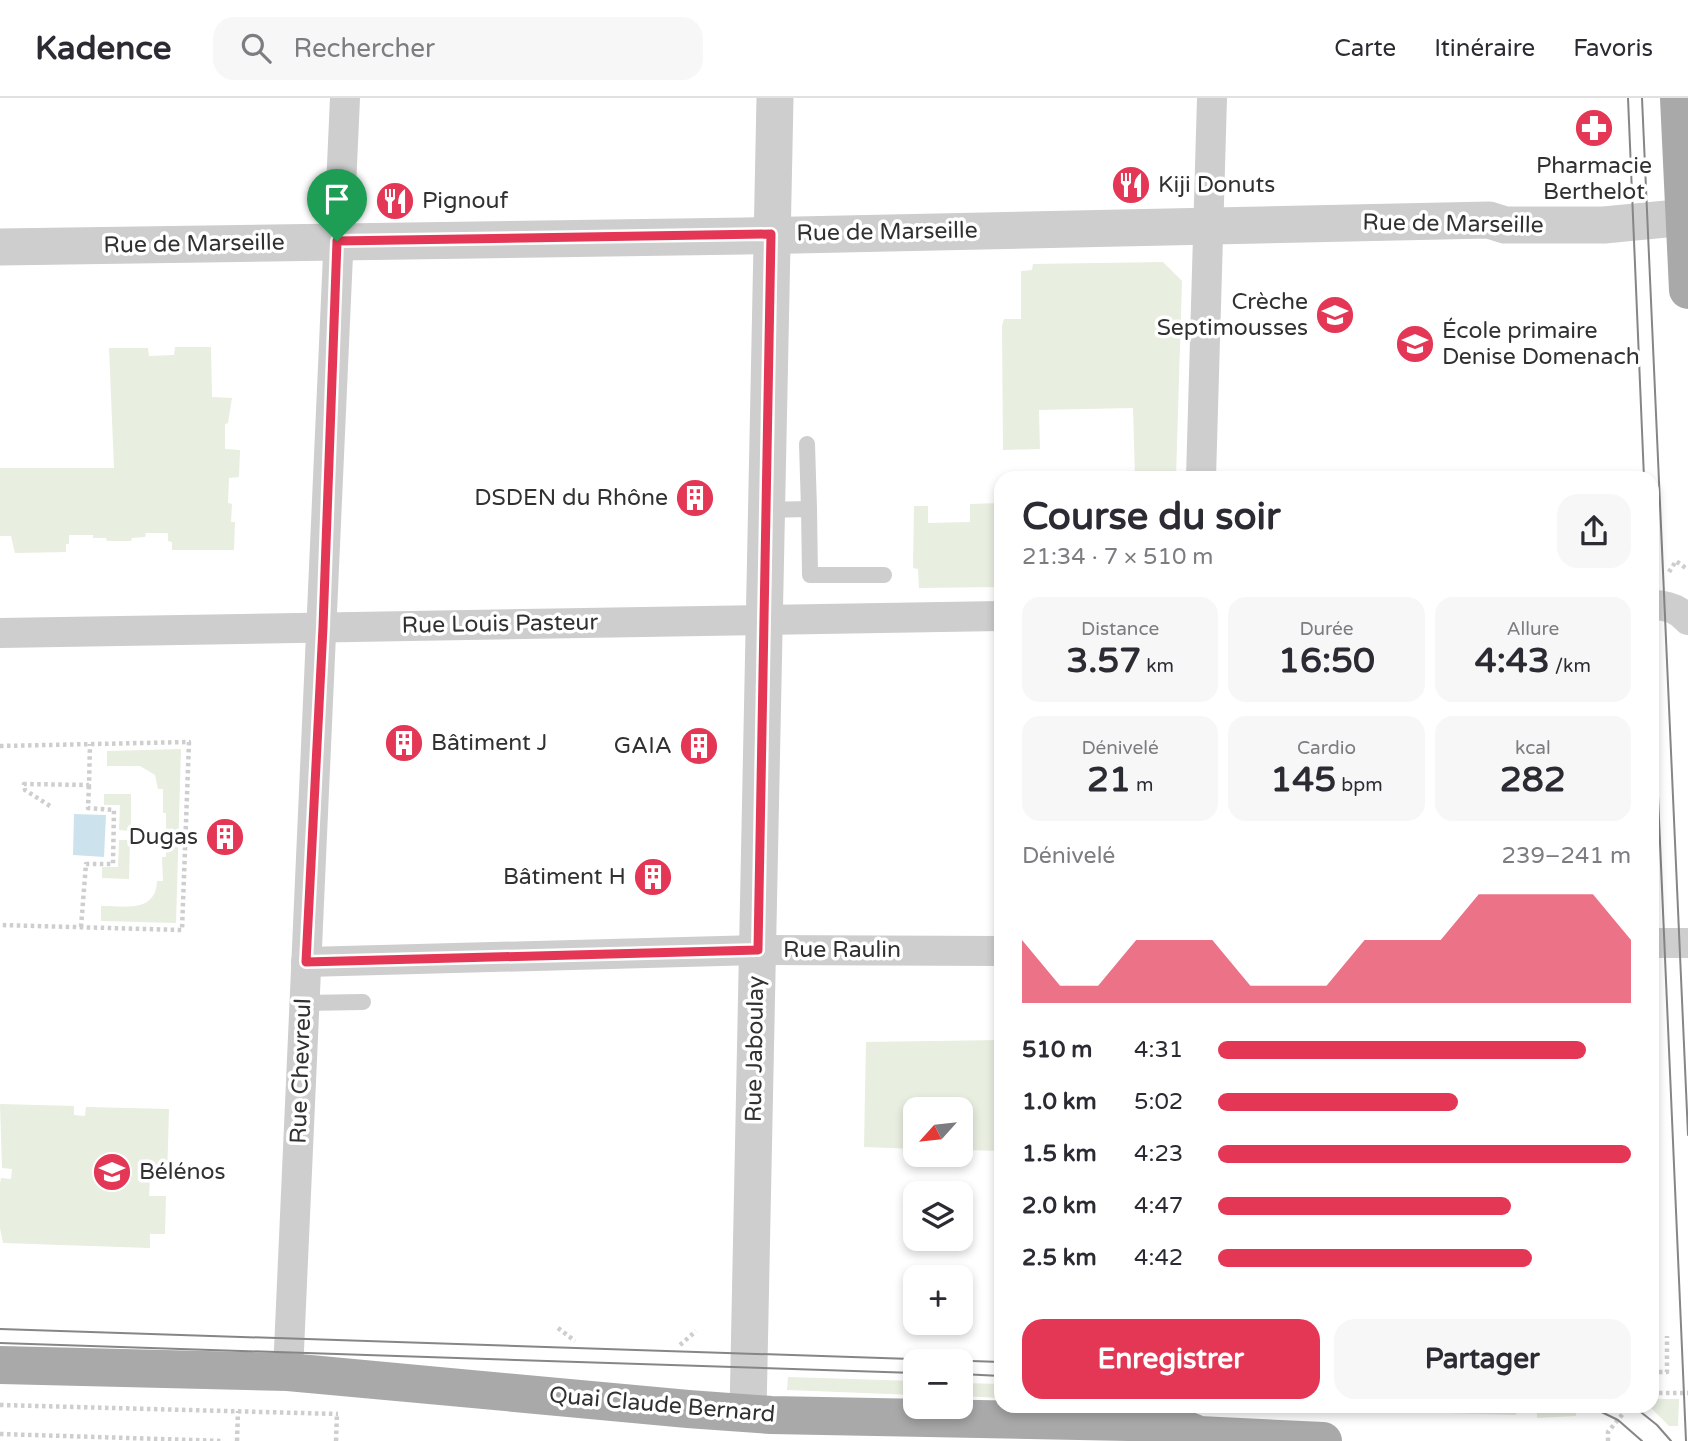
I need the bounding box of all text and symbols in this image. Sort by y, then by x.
search box [213,17,703,80]
text: Kadence [35,29,171,68]
icon: search [237,29,275,67]
text: Rechercher [293,33,435,64]
text: Carte [1334,34,1396,63]
text: Itinéraire [1434,34,1535,63]
text: Favoris [1573,34,1653,63]
pharmacy icon: Pharmacie Berthelot [1573,107,1615,149]
place label: Pharmacie Berthelot [1536,152,1652,206]
restaurant icon: Kiji Donuts [1110,164,1152,206]
pin [307,169,367,241]
place label: Kiji Donuts [1158,171,1275,199]
icon: arrive [318,180,356,218]
restaurant icon: Pignouf [374,180,416,222]
place label: Pignouf [422,187,509,215]
street label: Rue de Marseille [1362,208,1544,240]
street label: Rue de Marseille [796,216,978,248]
street label: Rue de Marseille [103,228,285,260]
place label: Crèche Septimousses [1157,288,1308,342]
school or university icon: Crèche Septimousses [1314,294,1356,336]
place label: École primaire Denise Domenach [1442,317,1640,371]
school or university icon: École primaire Denise Domenach [1394,323,1436,365]
building icon: DSDEN du Rhône [674,477,716,519]
place label: DSDEN du Rhône [474,484,668,512]
text: Course du soir [1022,494,1281,540]
button: share [1557,494,1631,568]
text: 21:34 · 7 × 510 m [1022,543,1213,571]
street label: Rue Louis Pasteur [401,608,599,640]
text: Distance [1081,618,1159,640]
text: Durée [1299,618,1354,640]
text: Allure [1506,618,1559,640]
text: 3.57 [1066,640,1141,682]
text: 16:50 [1278,640,1375,682]
text: 4:43 [1475,640,1550,682]
text: km [1141,655,1174,677]
text: /km [1550,655,1591,677]
building icon: Bâtiment J [383,722,425,764]
building icon: GAIA [678,725,720,767]
place label: Bâtiment J [431,729,547,757]
place label: GAIA [614,732,672,760]
text: Dénivelé [1082,737,1159,759]
text: Cardio [1297,737,1356,759]
text: kcal [1515,737,1551,759]
text: 21 [1087,759,1131,801]
text: 145 [1270,759,1336,801]
text: 282 [1500,759,1566,801]
text: m [1131,774,1153,796]
text: bpm [1336,774,1383,796]
building icon: Dugas [204,816,246,858]
place label: Dugas [128,823,198,851]
text: Dénivelé [1022,842,1115,870]
text: 239–241 m [1502,842,1631,870]
building icon: Bâtiment H [632,856,674,898]
place label: Bâtiment H [503,863,626,891]
street label: Rue Raulin [783,936,901,964]
street label: Rue Jaboulay [740,976,770,1122]
street label: Rue Chevreul [284,998,318,1144]
text: 510 m [1022,1036,1092,1064]
text: 4:31 [1134,1036,1183,1064]
text: 1.0 km [1022,1088,1097,1116]
text: 5:02 [1134,1088,1183,1116]
north arrow [903,1097,973,1167]
map controls [903,1097,973,1419]
text: 1.5 km [1022,1140,1097,1168]
text: 4:23 [1134,1140,1183,1168]
school or university icon: Bélénos [91,1151,133,1193]
place label: Bélénos [139,1158,226,1186]
button: layers [903,1181,973,1251]
text: 2.0 km [1022,1192,1097,1220]
text: 4:47 [1134,1192,1183,1220]
text: 2.5 km [1022,1244,1097,1272]
text: 4:42 [1134,1244,1183,1272]
button: + [903,1265,973,1335]
button: Enregistrer [1022,1319,1320,1399]
button: Partager [1334,1319,1631,1399]
button: − [903,1349,973,1419]
street label: Quai Claude Bernard [548,1381,776,1429]

